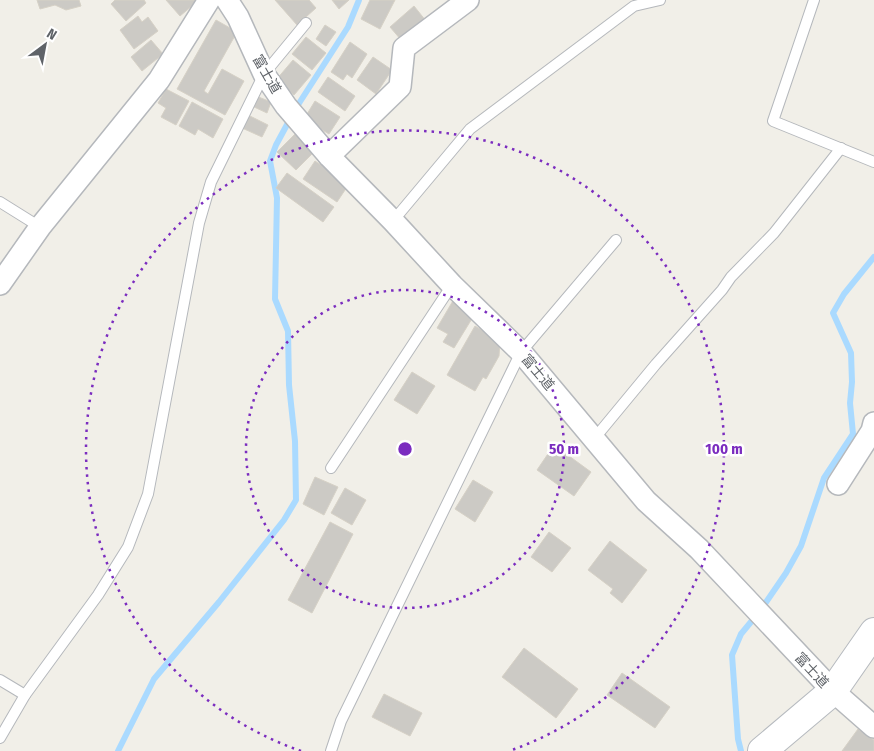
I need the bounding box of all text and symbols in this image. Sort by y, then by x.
north arrow [20,20,70,70]
text: N [44,25,60,44]
street label: 富士道 [249,52,284,97]
street label: 富士道 [518,351,558,394]
centre of rings [396,440,414,458]
text: 50 m [549,440,579,458]
text: 100 m [705,440,743,458]
street label: 富士道 [791,649,832,691]

